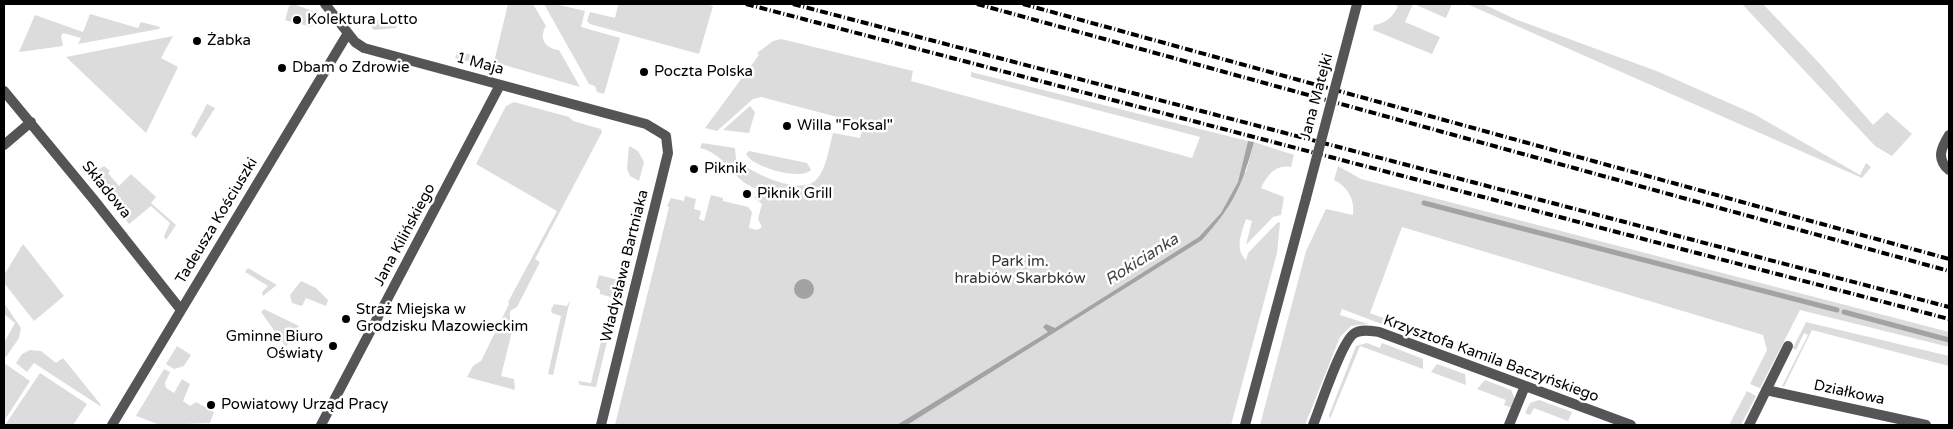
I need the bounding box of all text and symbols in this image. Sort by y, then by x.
place label: Kolektura Lotto [307,11,418,29]
marker: Kolektura Lotto [291,14,303,26]
place label: Żabka [207,32,251,50]
marker: Żabka [191,35,203,47]
street label: 1 Maja [454,49,506,79]
street label: Jana Matejki [1297,51,1337,143]
place label: Dbam o Zdrowie [292,59,409,77]
marker: Dbam o Zdrowie [276,62,288,74]
place label: Poczta Polska [654,63,753,81]
marker: Poczta Polska [638,66,650,78]
place label: Willa "Foksal" [797,117,893,135]
marker: Willa "Foksal" [781,120,793,132]
street label: Tadeusza Kościuszki [172,155,262,287]
street label: Składowa [78,158,134,222]
place label: Piknik [704,160,747,178]
marker: Piknik [688,163,700,175]
street label: Jana Kilińskiego [370,181,440,289]
place label: Piknik Grill [757,185,832,203]
street label: Władysława Bartniaka [597,188,653,344]
marker: Piknik Grill [741,188,753,200]
water label: Rokicianka [1102,230,1182,290]
park label: Park im. hrabiów Skarbków [954,253,1086,288]
place label: Straż Miejska w Grodzisku Mazowieckim [356,301,528,336]
street label: Krzysztofa Kamila Baczyńskiego [1381,312,1601,406]
marker: Straż Miejska w Grodzisku Mazowieckim [340,313,352,325]
place label: Gminne Biuro Oświaty [226,328,323,363]
marker: Gminne Biuro Oświaty [327,340,339,352]
street label: Działkowa [1812,377,1886,409]
place label: Powiatowy Urząd Pracy [221,396,388,414]
marker: Powiatowy Urząd Pracy [205,399,217,411]

